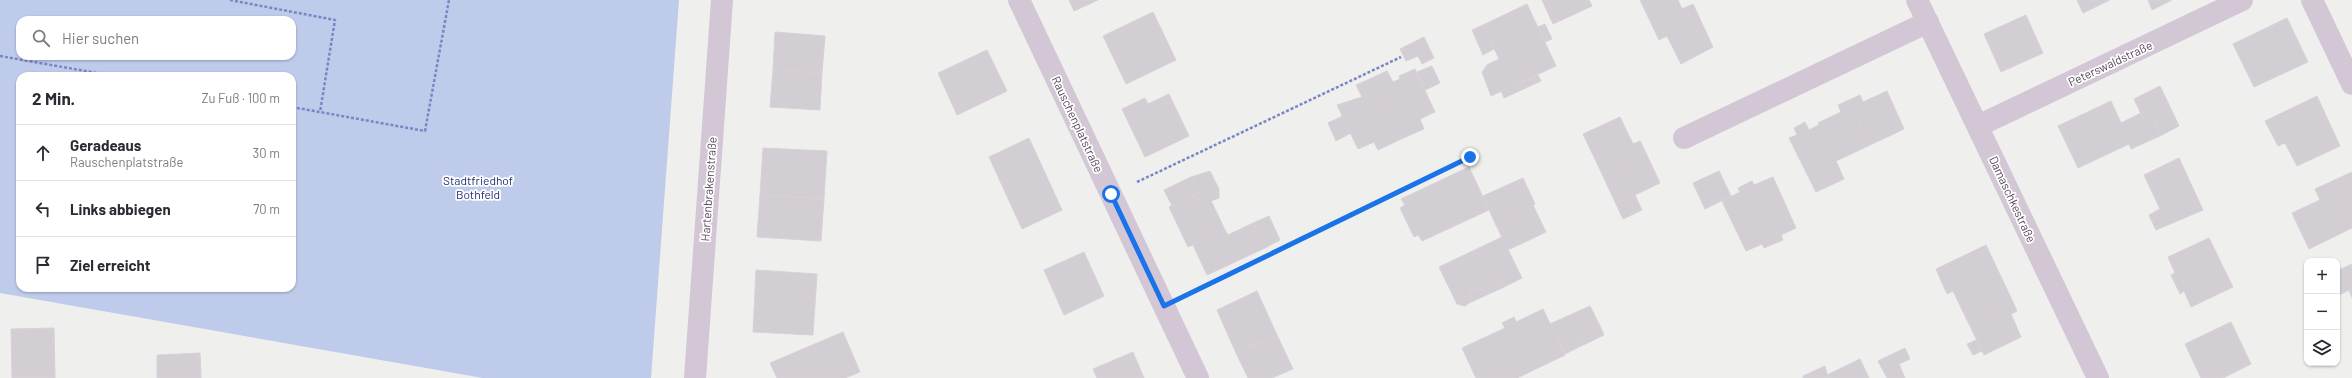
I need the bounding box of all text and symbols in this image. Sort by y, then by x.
search box [16,16,296,60]
icon: search [30,27,52,49]
text: Hier suchen [62,29,139,47]
street label: Peterswaldstraße [2066,37,2154,89]
street label: Rauschenplatstraße [1050,74,1106,174]
text: 2 Min. [32,88,75,108]
text: Zu Fuß · 100 m [201,90,280,106]
text: Geradeaus [70,136,141,154]
street label: Hartenbrakenstraße [697,136,719,242]
icon: ahead [32,142,54,164]
text: 30 m [253,145,280,161]
route end [1461,148,1479,166]
text: Rauschenplatstraße [70,154,183,170]
street label: Damaschkestraße [1987,154,2039,244]
park label: Stadtfriedhof Bothfeld [443,173,513,201]
route start [1102,185,1120,203]
icon: left [32,198,54,220]
text: Links abbiegen [70,200,171,218]
text: 70 m [253,201,280,217]
icon: arrive [32,254,54,276]
text: Ziel erreicht [70,256,151,274]
map controls [2304,258,2340,366]
button: + [2304,258,2340,294]
button: − [2304,294,2340,330]
button: layers [2304,330,2340,366]

